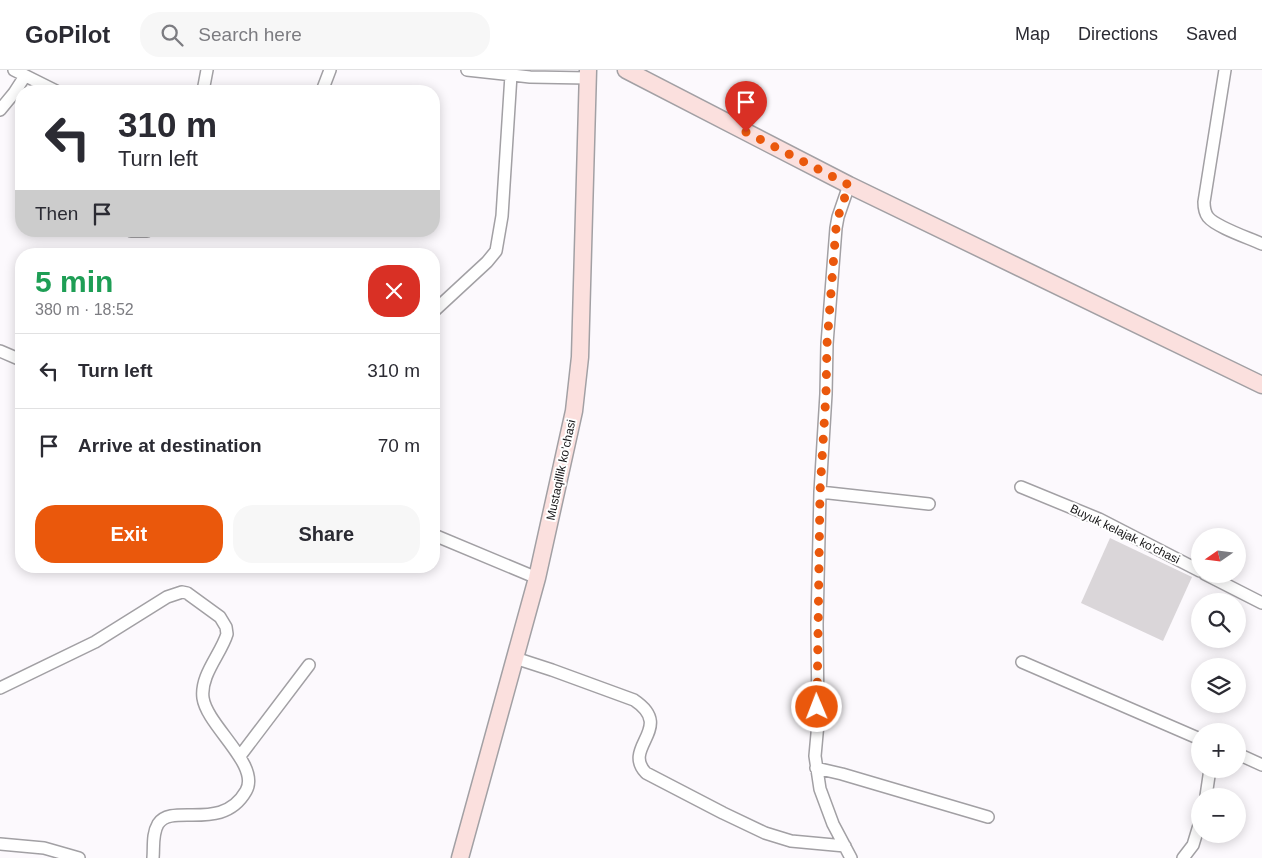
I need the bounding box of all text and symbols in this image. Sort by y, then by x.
search box [140,12,490,57]
text: GoPilot [25,21,110,48]
icon: search [158,21,186,49]
text: Search here [198,24,302,45]
text: Map [1015,24,1050,44]
text: Directions [1078,24,1158,44]
text: Saved [1186,24,1237,44]
pin [725,81,767,132]
icon: arrive [732,88,760,116]
icon: left [35,105,100,170]
text: 310 m [118,105,217,144]
text: Turn left [118,146,198,171]
icon: arrive [88,200,116,228]
text: Then [35,203,78,224]
text: 5 min [35,265,113,298]
button: close [368,265,420,317]
text: 380 m · 18:52 [35,301,134,318]
icon: left [35,357,63,385]
text: Turn left [78,360,153,381]
text: 310 m [367,360,420,381]
street label: Mustaqillik ko’chasi [543,418,579,522]
icon: arrive [35,432,63,460]
text: Arrive at destination [78,435,262,456]
text: 70 m [378,435,420,456]
street label: Buyuk kelajak ko'chasi [1068,501,1182,567]
button: Exit [35,505,223,563]
button: Share [233,505,420,563]
north arrow [1191,528,1246,582]
map controls [1191,528,1246,843]
button: search [1191,593,1246,648]
button: layers [1191,658,1246,713]
position arrow [790,680,842,732]
button: + [1191,723,1246,778]
button: − [1191,788,1246,843]

